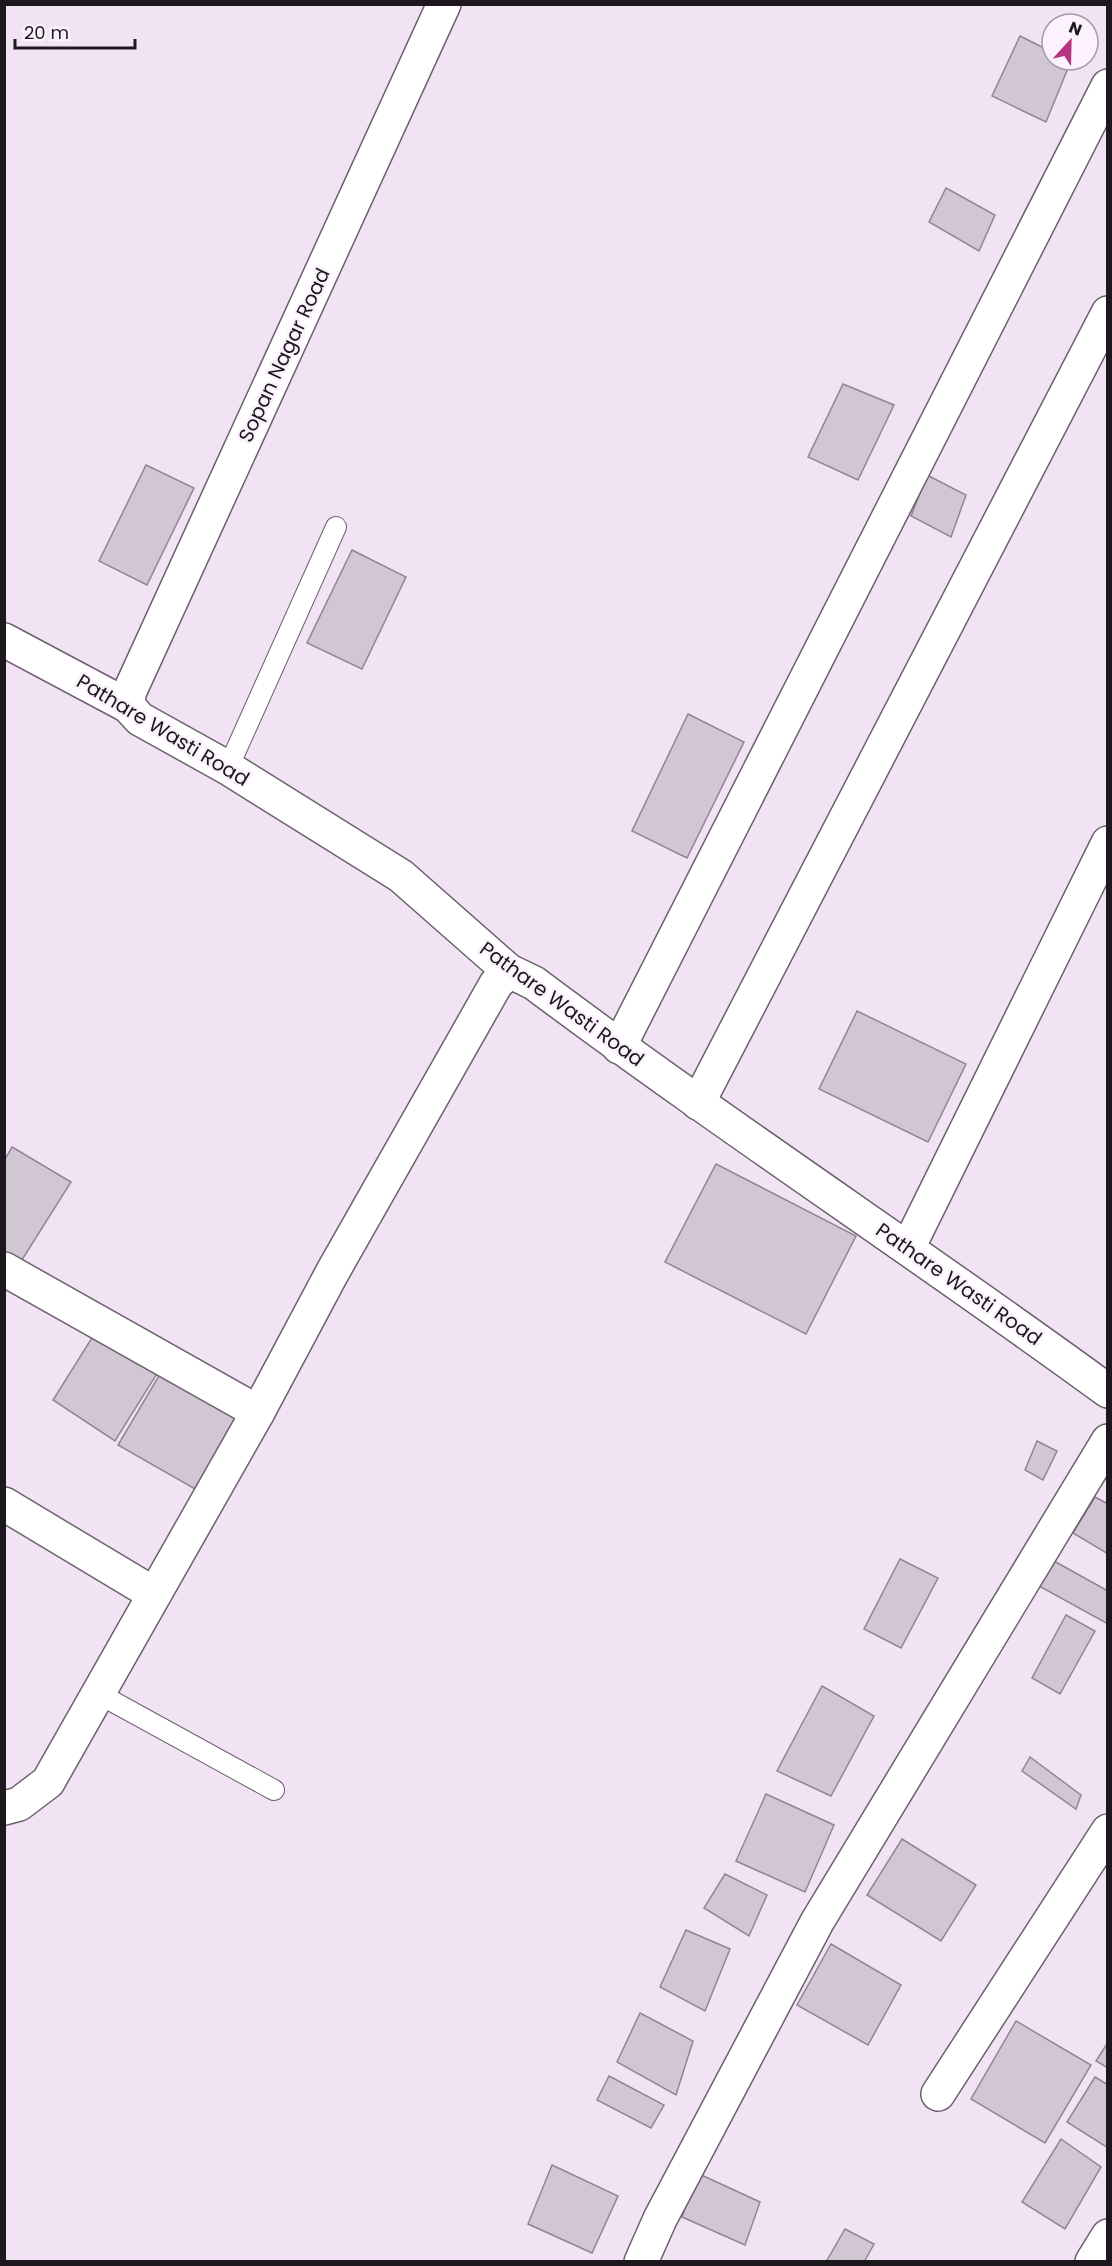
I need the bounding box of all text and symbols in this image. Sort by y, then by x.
scale bar [15,12,135,50]
north arrow [1040,12,1100,72]
text: N [1066,16,1085,41]
text: 20 m [24,20,69,45]
street label: Sopan Nagar Road [231,263,337,447]
street label: Pathare Wasti Road [71,667,255,793]
street label: Pathare Wasti Road [474,935,650,1073]
street label: Pathare Wasti Road [870,1216,1048,1352]

